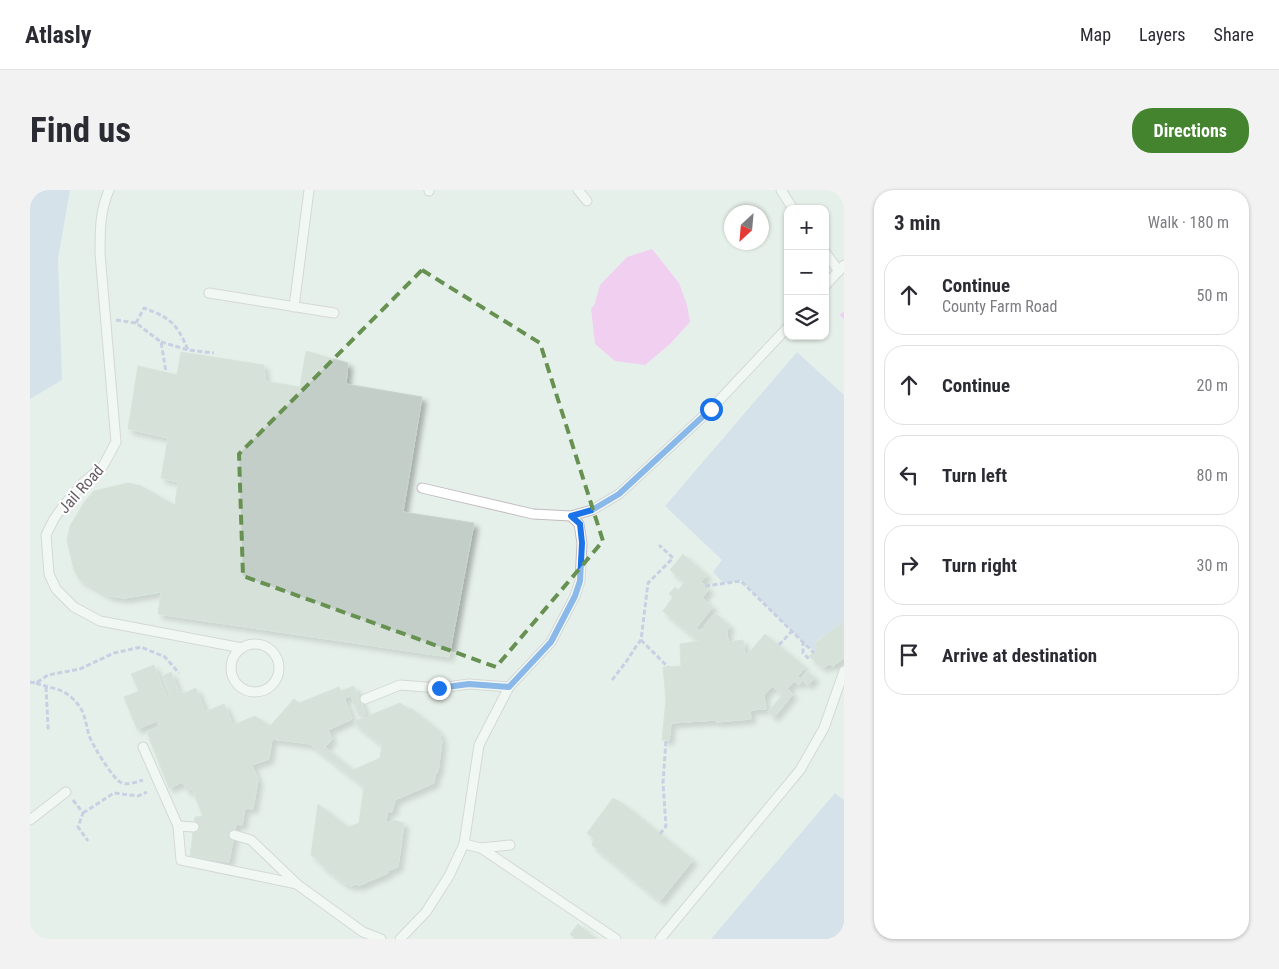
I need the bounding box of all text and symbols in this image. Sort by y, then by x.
text: Atlasly [25,21,91,49]
text: Map [1080,24,1111,45]
text: Layers [1139,24,1186,45]
text: Share [1214,24,1254,45]
button: Directions [1132,108,1249,153]
text: Find us [30,110,131,151]
north arrow [724,205,769,250]
map controls [784,205,829,340]
button: + [784,205,829,250]
text: 3 min [894,211,941,235]
text: Walk · 180 m [1148,213,1229,232]
button: − [784,250,829,295]
text: Continue [942,274,1010,297]
icon: ahead [895,281,923,309]
text: 50 m [1196,286,1228,305]
button: layers [784,295,829,340]
text: County Farm Road [942,297,1057,316]
icon: ahead [895,371,923,399]
text: Continue [942,374,1010,397]
text: 20 m [1196,376,1228,395]
route start [700,398,723,421]
street label: Jail Road [54,461,108,517]
icon: left [895,461,923,489]
text: Turn left [942,464,1007,487]
text: 80 m [1196,466,1228,485]
icon: right [895,551,923,579]
text: Turn right [942,554,1017,577]
text: 30 m [1196,556,1228,575]
icon: arrive [895,641,923,669]
text: Arrive at destination [942,644,1097,667]
route end [428,677,451,700]

